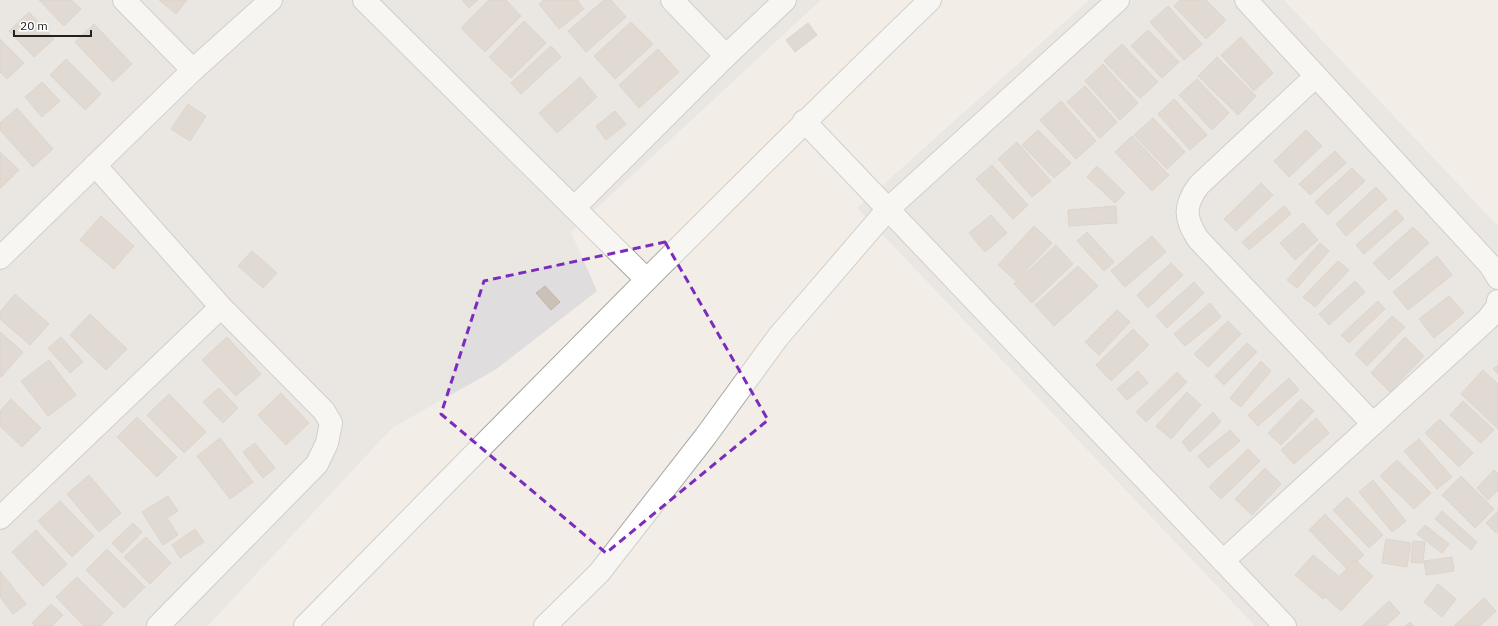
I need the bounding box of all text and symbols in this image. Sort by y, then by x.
scale bar [14,12,91,38]
text: 20 m [20,18,48,33]

